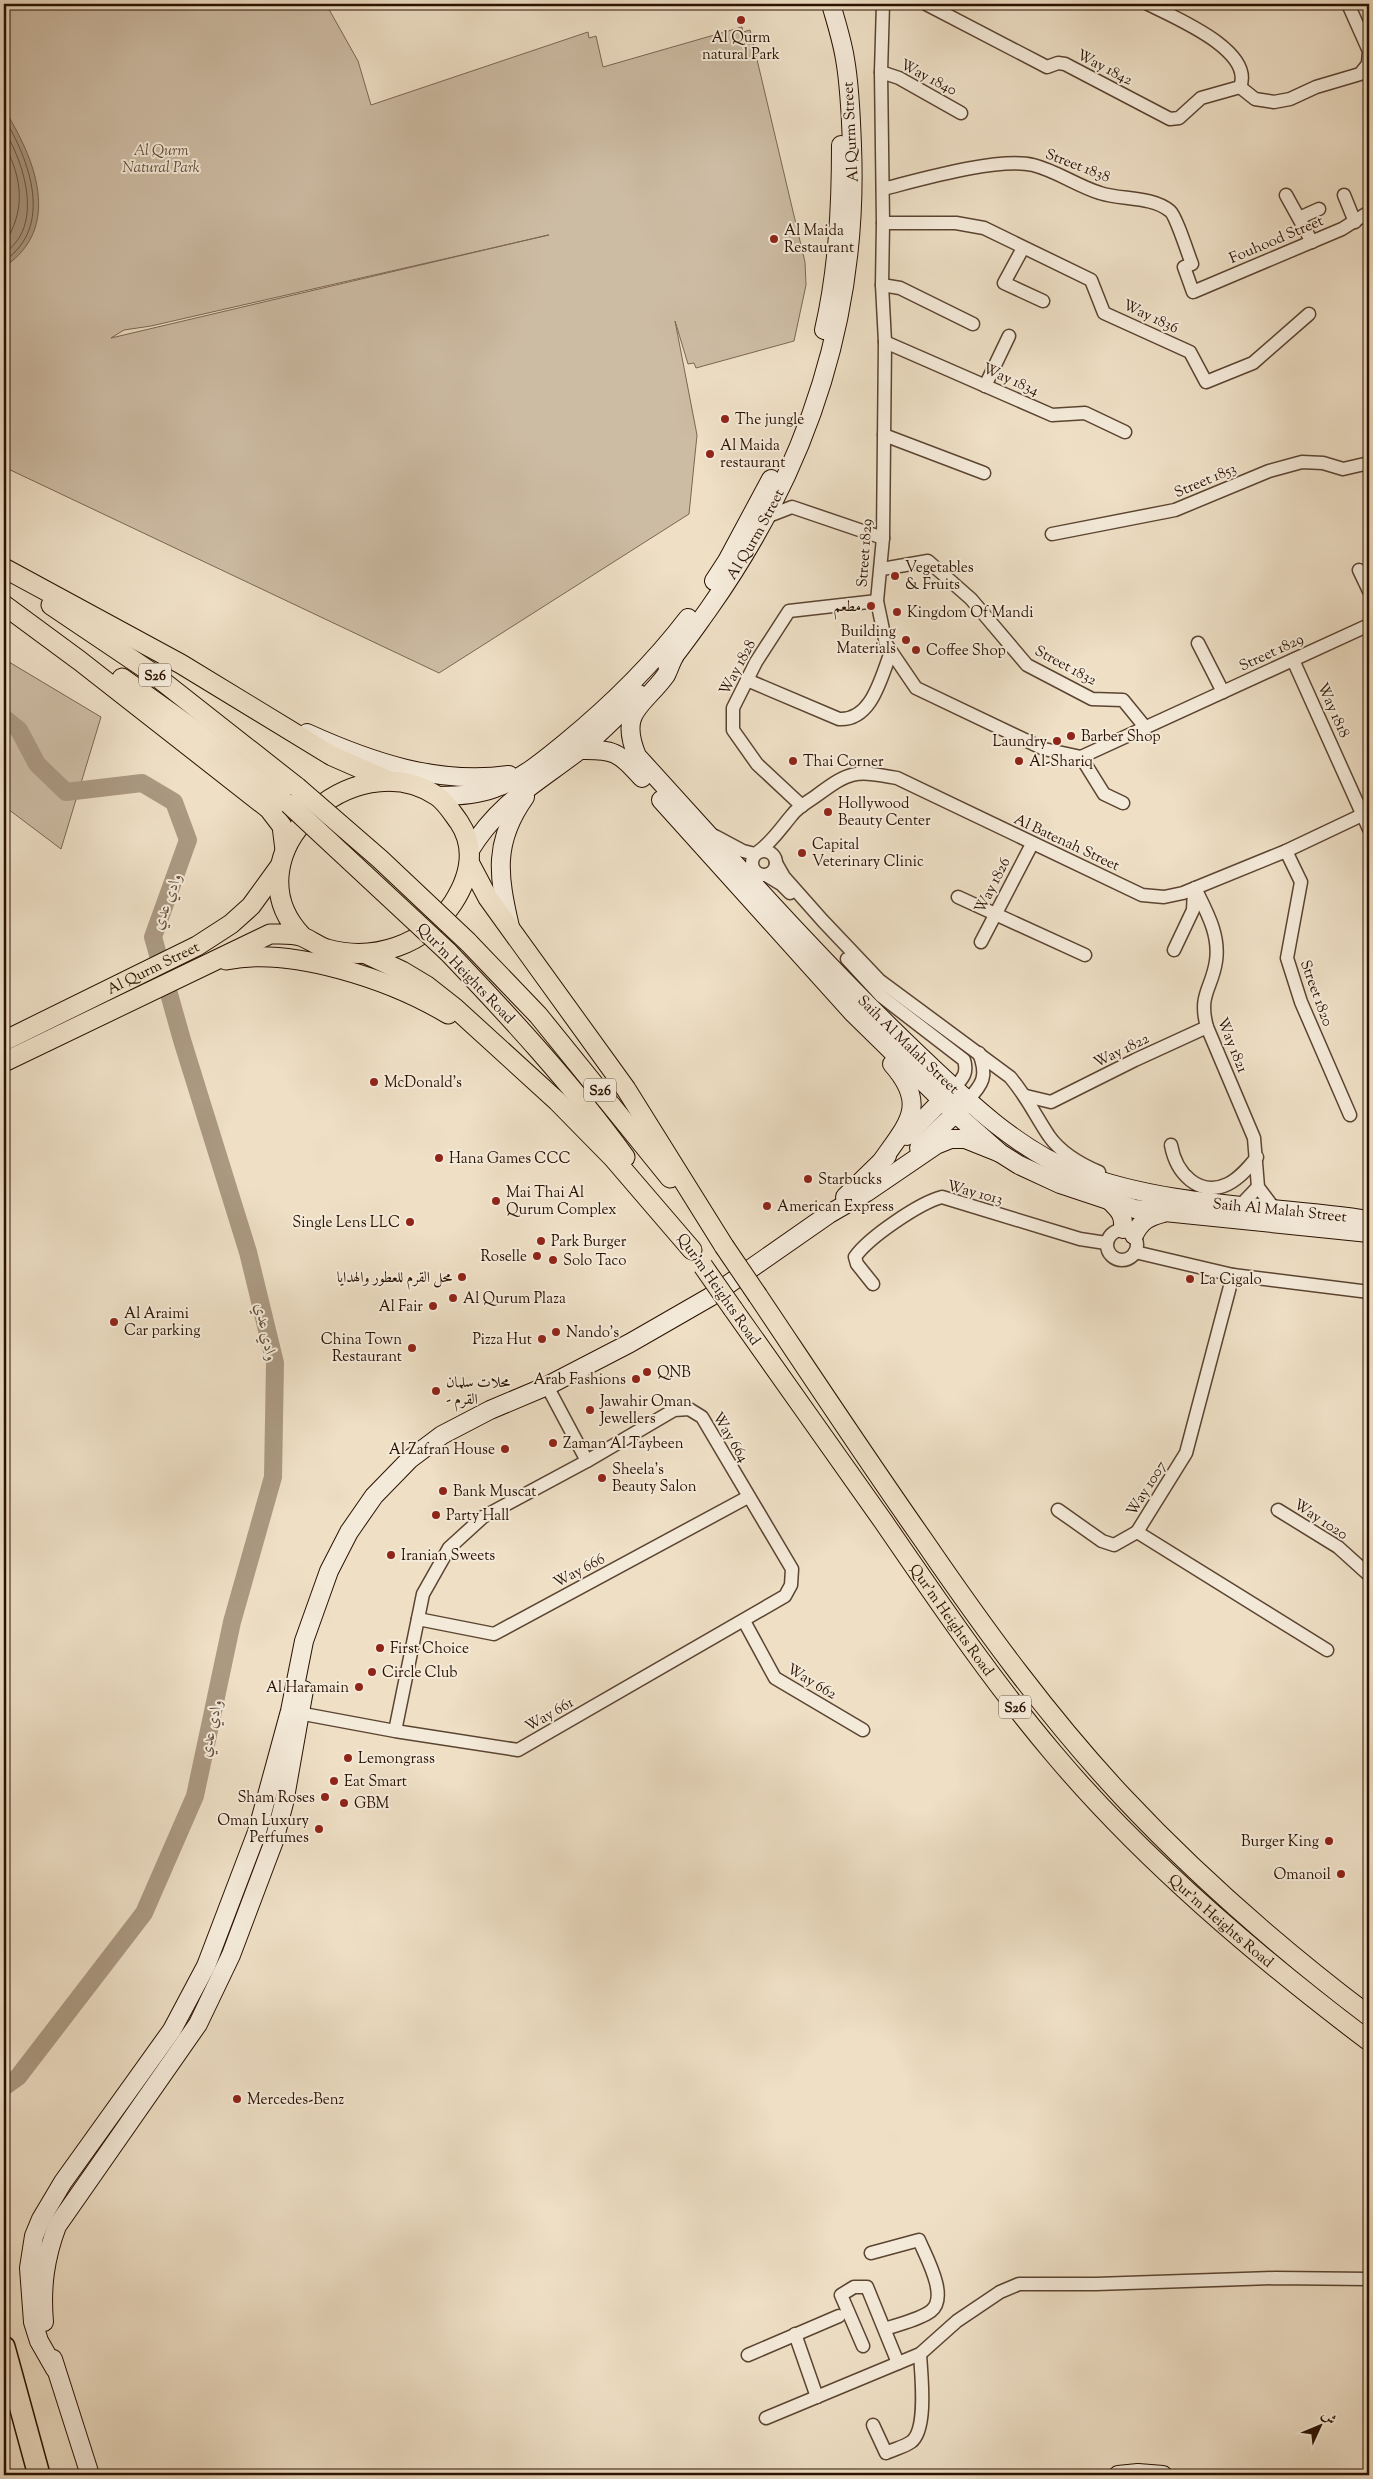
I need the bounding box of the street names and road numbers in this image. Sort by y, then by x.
street label: Way 1842 [1073,45,1136,91]
street label: Way 1840 [896,55,960,102]
street label: Al Qurm Street [838,81,865,183]
street label: Street 1838 [1042,144,1113,188]
street label: Fouhood Street [1226,211,1327,270]
street label: Way 1836 [1119,295,1182,339]
street label: Way 1834 [979,359,1042,402]
street label: Street 1853 [1171,459,1240,504]
street label: Al Qurm Street [722,486,790,584]
street label: Street 1829 [853,518,878,588]
street label: Street 1829 [1236,629,1307,677]
street label: Way 1828 [715,636,762,699]
street label: Street 1832 [1031,641,1100,691]
road number: S26 [139,664,171,686]
street label: Way 1818 [1311,680,1354,742]
street label: Al Batenah Street [1010,810,1123,877]
street label: Way 1826 [970,854,1016,917]
street label: Qur'm Heights Road [411,919,519,1030]
street label: Al Qurm Street [104,937,203,1001]
street label: Street 1820 [1294,957,1337,1030]
street label: Saih Al Malah Street [852,991,963,1100]
street label: Way 1821 [1211,1015,1252,1076]
street label: Way 1822 [1090,1029,1153,1074]
road number: S26 [584,1078,616,1102]
street label: Way 1013 [944,1176,1005,1211]
street label: Saih Al Malah Street [1212,1194,1348,1229]
street label: Qur'm Heights Road [671,1229,765,1351]
street label: Way 664 [706,1409,753,1467]
street label: Way 1007 [1122,1457,1173,1520]
street label: Way 1020 [1289,1495,1351,1546]
street label: Way 666 [550,1549,609,1594]
street label: Qur'm Heights Road [904,1560,998,1681]
street label: Way 662 [782,1659,840,1705]
street label: Way 661 [522,1693,578,1738]
road number: S26 [999,1695,1031,1718]
street label: Qur'm Heights Road [1163,1870,1277,1974]

